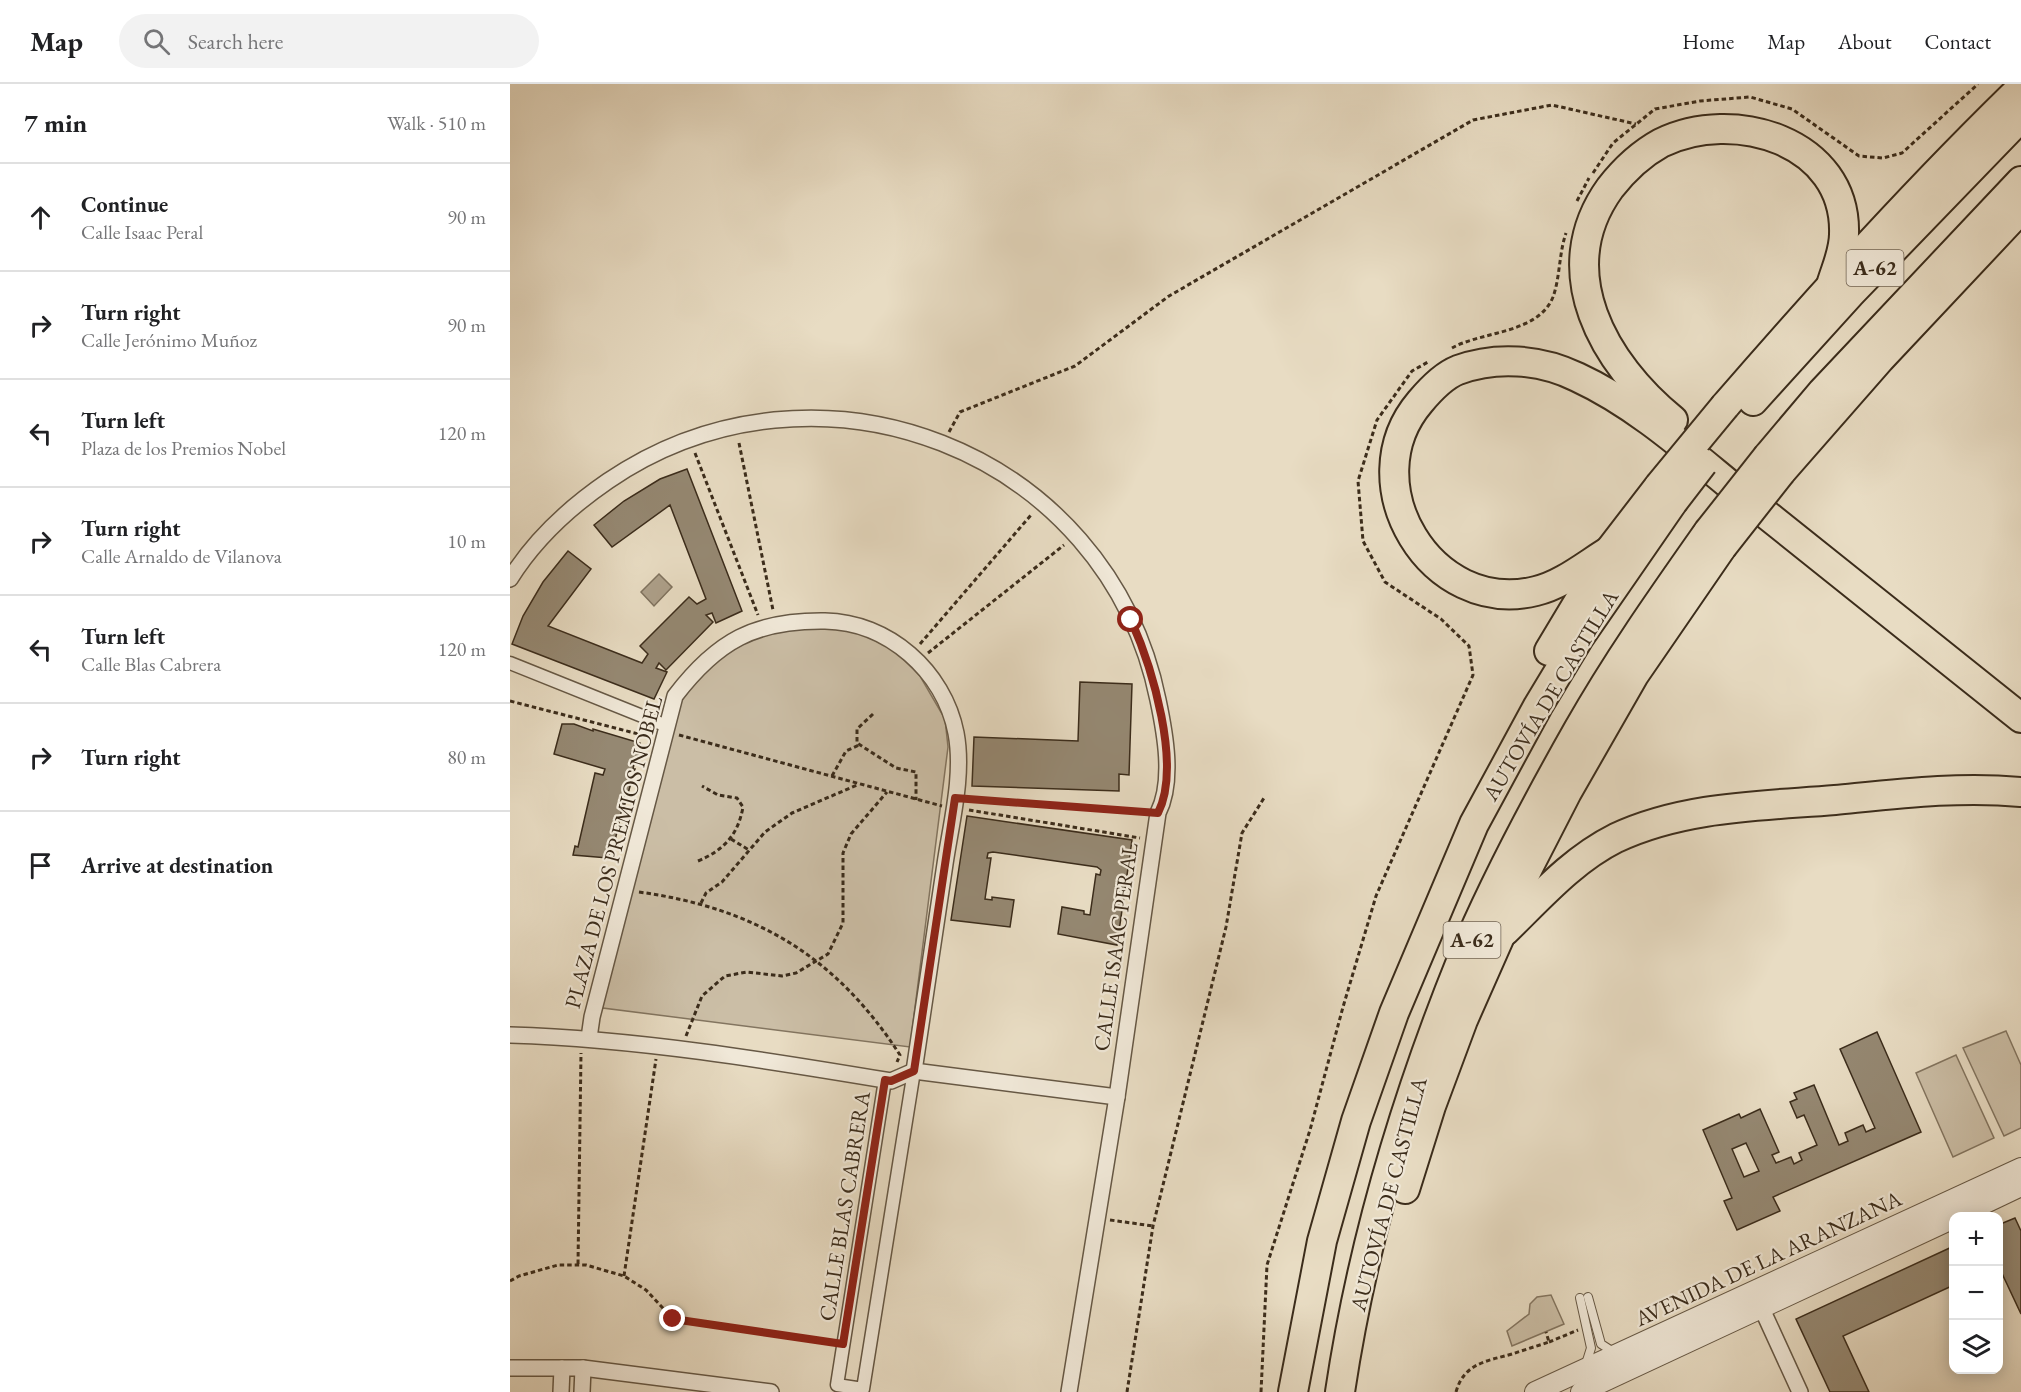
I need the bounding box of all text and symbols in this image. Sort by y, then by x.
search box [119,14,539,68]
text: Map [30,23,83,59]
icon: search [140,25,173,58]
text: Search here [188,27,283,56]
text: Home [1682,28,1734,55]
text: Map [1767,28,1805,55]
text: About [1838,28,1891,55]
text: Contact [1924,28,1991,55]
text: 7 min [24,106,87,140]
text: Walk · 510 m [387,110,486,136]
text: Continue [81,190,168,219]
icon: ahead [24,201,57,234]
text: 90 m [447,204,486,230]
text: Calle Isaac Peral [81,219,203,245]
road number: A-62 [1846,250,1904,286]
text: Turn right [81,298,180,327]
icon: right [24,309,57,342]
text: 90 m [447,312,486,338]
text: Calle Jerónimo Muñoz [81,327,257,353]
text: Turn left [81,406,165,435]
icon: left [24,417,57,450]
text: 120 m [438,420,486,446]
text: Plaza de los Premios Nobel [81,435,286,461]
text: Turn right [81,514,180,543]
icon: right [24,525,57,558]
text: 10 m [447,528,486,554]
text: Calle Arnaldo de Vilanova [81,543,282,569]
street label: AUTOVÍA DE CASTILLA [1475,584,1625,807]
route start [1117,606,1143,632]
text: Turn left [81,622,165,651]
icon: left [24,633,57,666]
text: 120 m [438,636,486,662]
text: Calle Blas Cabrera [81,651,221,677]
street label: PLAZA DE LOS PREMIOS NOBEL [558,693,669,1011]
icon: right [24,741,57,774]
text: Turn right [81,743,180,772]
text: 80 m [447,744,486,770]
street label: CALLE ISAAC PERAL [1087,841,1144,1053]
icon: arrive [24,849,57,882]
text: Arrive at destination [81,851,273,880]
road number: A-62 [1444,922,1500,958]
street label: AUTOVÍA DE CASTILLA [1343,1073,1434,1315]
street label: CALLE BLAS CABRERA [812,1088,877,1323]
street label: AVENIDA DE LA ARANZANA [1629,1183,1907,1334]
map controls [1949,1212,2003,1374]
button: + [1949,1212,2003,1266]
button: − [1949,1266,2003,1320]
route end [659,1305,685,1331]
button: layers [1949,1320,2003,1374]

